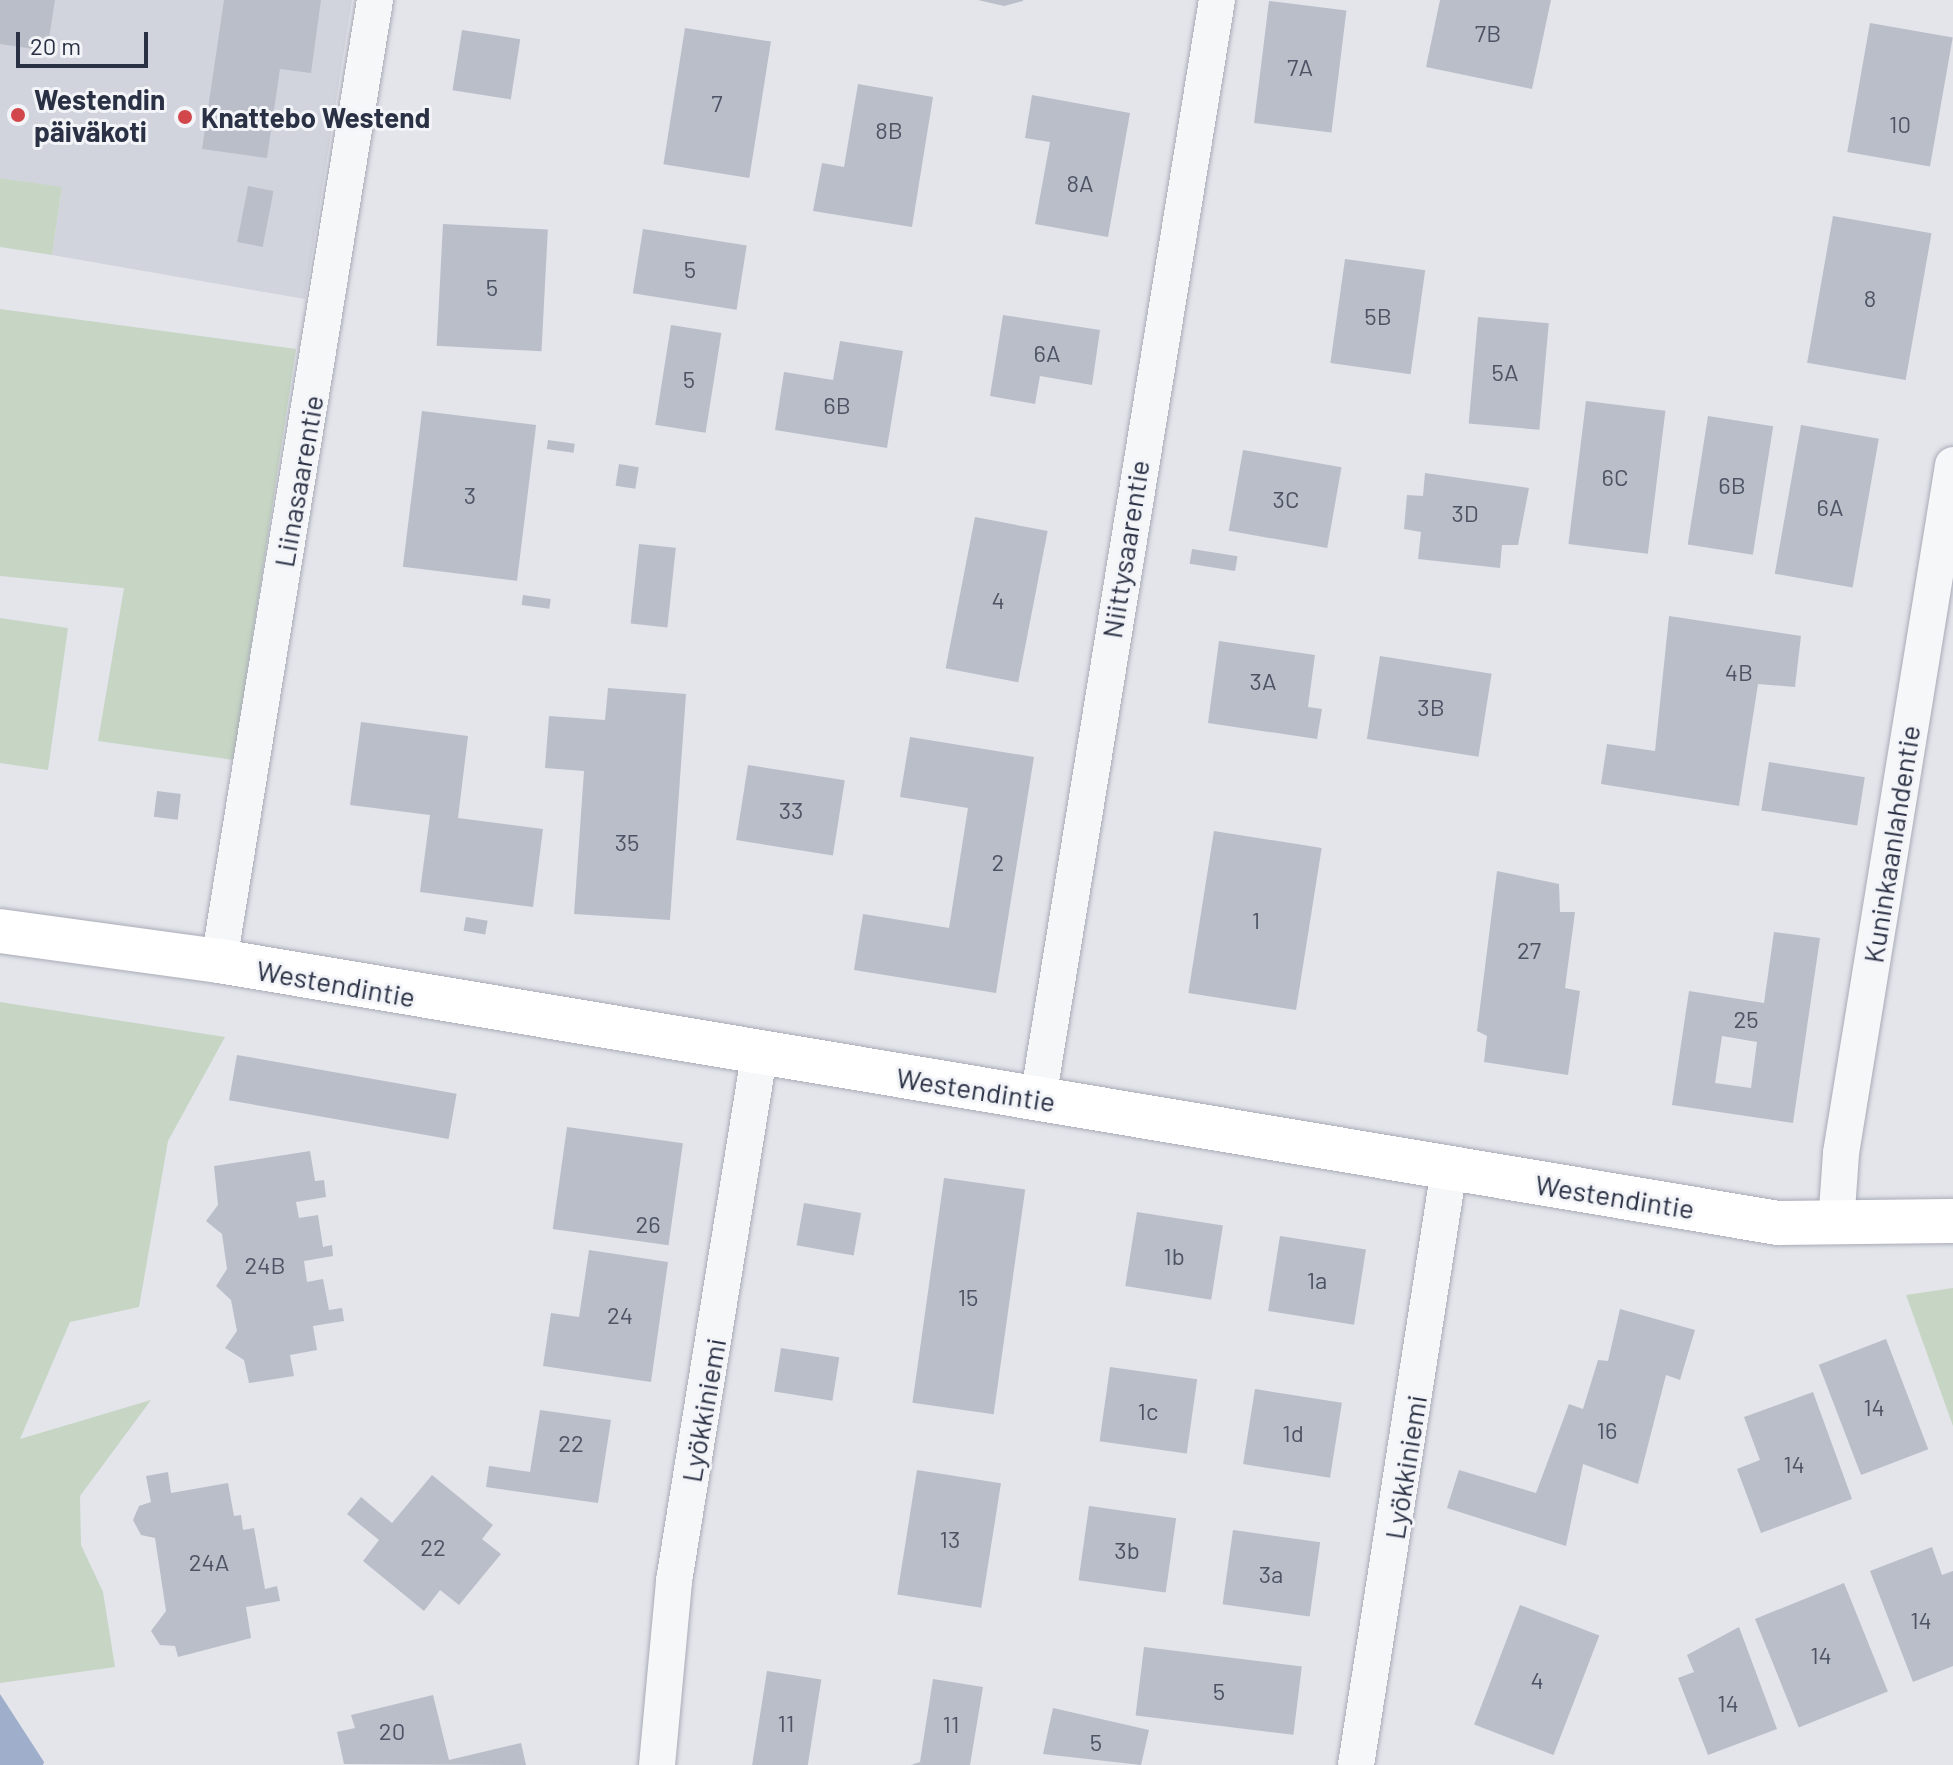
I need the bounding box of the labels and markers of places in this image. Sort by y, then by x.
place label: Westendin päiväkoti [34,82,165,148]
place label: Knattebo Westend [201,100,430,134]
marker: Westendin päiväkoti [9,106,27,124]
marker: Knattebo Westend [176,108,194,126]

